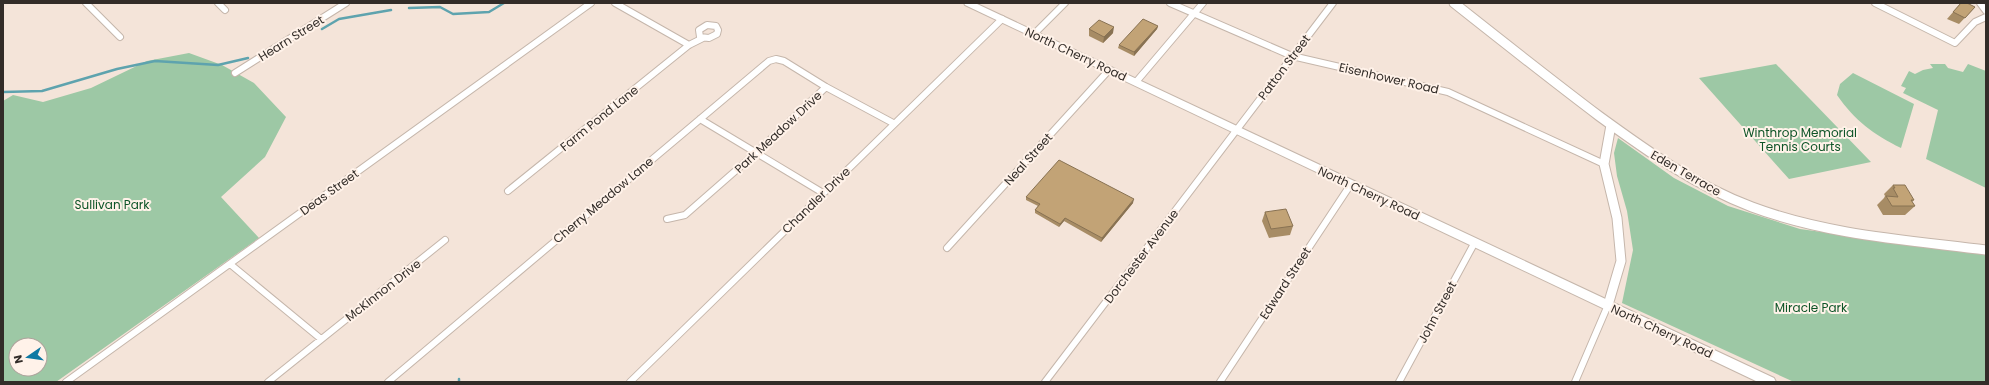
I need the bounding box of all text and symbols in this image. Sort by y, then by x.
street label: Hearn Street [255,11,327,65]
street label: North Cherry Road [1022,23,1130,85]
street label: Patton Street [1254,31,1314,103]
street label: Eisenhower Road [1337,58,1441,98]
street label: Farm Pond Lane [556,81,642,155]
street label: Park Meadow Drive [731,87,825,177]
park label: Winthrop Memorial Tennis Courts [1743,124,1857,155]
street label: Neal Street [1000,129,1056,189]
street label: Eden Terrace [1648,146,1724,200]
street label: Cherry Meadow Lane [549,153,657,247]
street label: North Cherry Road [1315,162,1423,224]
street label: Chandler Drive [778,163,854,237]
street label: Deas Street [296,165,362,219]
park label: Sullivan Park [74,196,150,213]
street label: Dorchester Avenue [1100,205,1182,307]
street label: Edward Street [1255,244,1315,322]
street label: McKinnon Drive [342,255,424,325]
street label: John Street [1414,278,1460,346]
park label: Miracle Park [1775,299,1848,316]
street label: North Cherry Road [1608,300,1716,362]
north arrow [8,337,48,377]
text: N [10,353,27,365]

